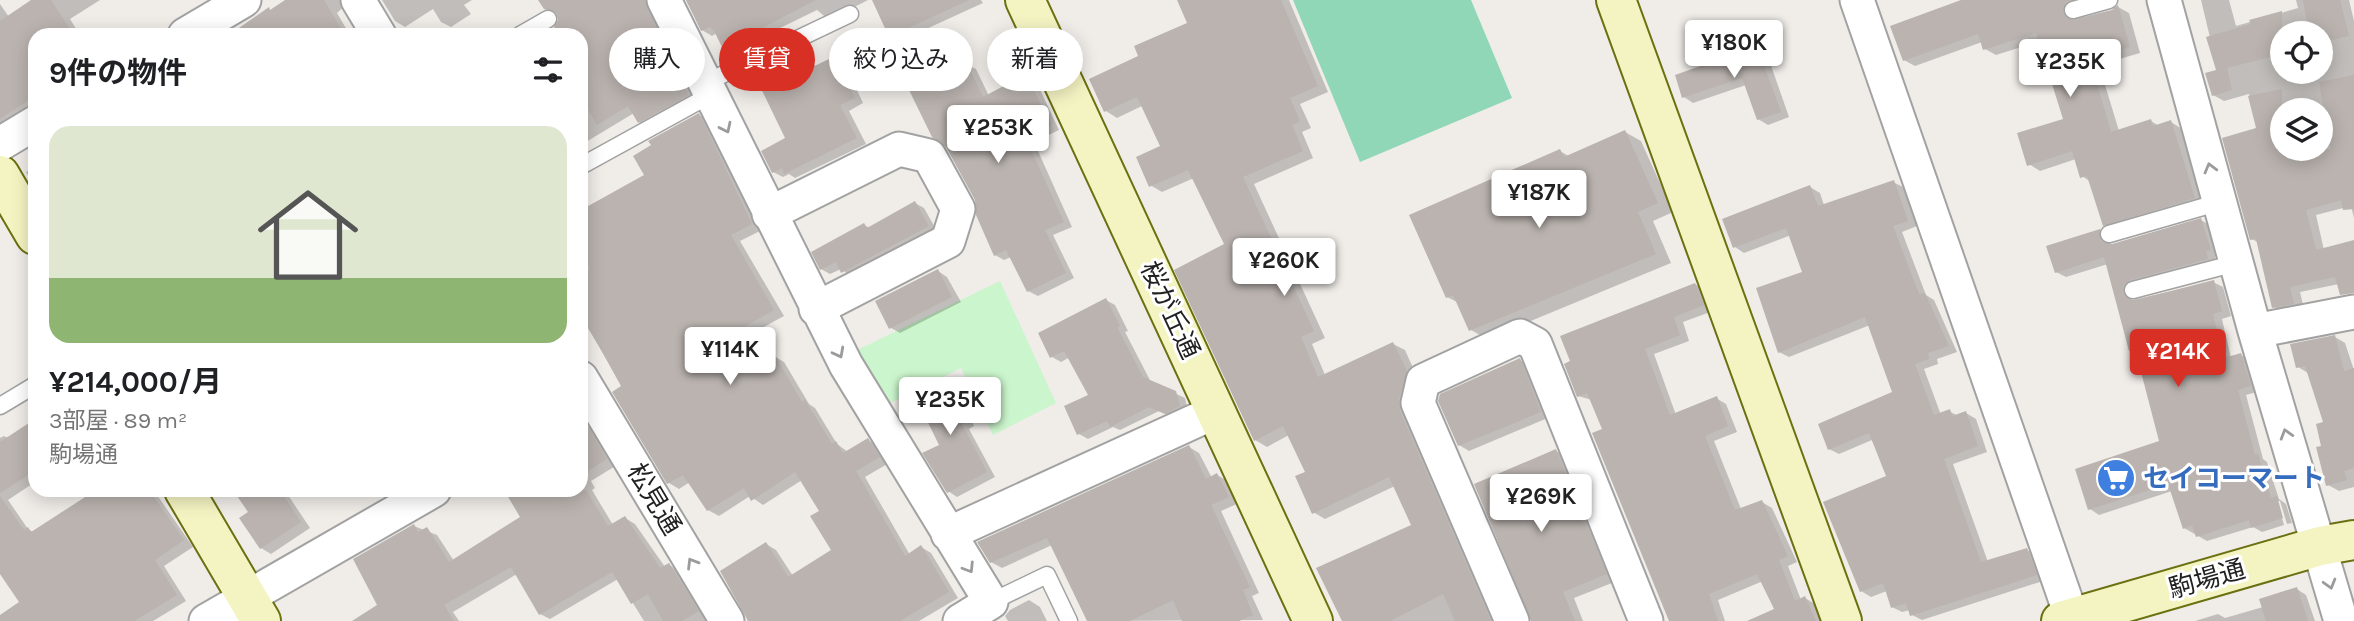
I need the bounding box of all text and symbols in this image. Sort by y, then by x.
pin: ¥180K [1685,20,1783,80]
map controls [2270,21,2333,161]
button: locate [2270,21,2333,84]
chip: 購入 [609,28,705,91]
chip: 賃貸 [719,28,815,91]
chip: 絞り込み [829,28,973,91]
chip: 新着 [987,28,1083,91]
text: ¥180K [1701,29,1767,56]
pin: ¥235K [2021,40,2119,99]
text: ¥235K [2035,48,2105,75]
icon: filters [529,51,567,89]
text: 9件の物件 [49,55,187,91]
button: layers [2270,98,2333,161]
pin: ¥253K [949,106,1047,165]
text: ¥253K [963,114,1033,141]
one-way arrow [718,121,732,133]
one-way arrow [2204,162,2218,174]
pin: ¥187K [1490,170,1588,230]
icon: home [245,172,371,298]
text: ¥187K [1507,179,1571,206]
pin: ¥260K [1235,238,1333,298]
text: ¥260K [1249,247,1319,274]
street label: 桜が丘通 [1134,256,1206,364]
pin: ¥114K [681,328,779,387]
pin: ¥214K [2129,330,2227,389]
text: ¥114K [701,336,759,363]
text: ¥214K [2146,338,2210,365]
one-way arrow [831,345,845,358]
text: ¥214,000/月 [49,364,222,400]
pin: ¥235K [901,378,999,437]
text: ¥235K [915,386,985,413]
text: 3部屋 · 89 m² [49,407,187,434]
one-way arrow [2279,428,2294,440]
text: 駒場通 [49,441,118,468]
supermarket icon: セイコーマート [2095,457,2137,499]
street label: 松見通 [621,458,687,540]
place label: セイコーマート [2143,463,2325,494]
pin: ¥269K [1492,475,1590,534]
text: ¥269K [1506,483,1576,510]
street label: 駒場通 [2165,553,2249,605]
one-way arrow [687,557,700,570]
one-way arrow [961,561,974,574]
one-way arrow [2322,577,2336,589]

